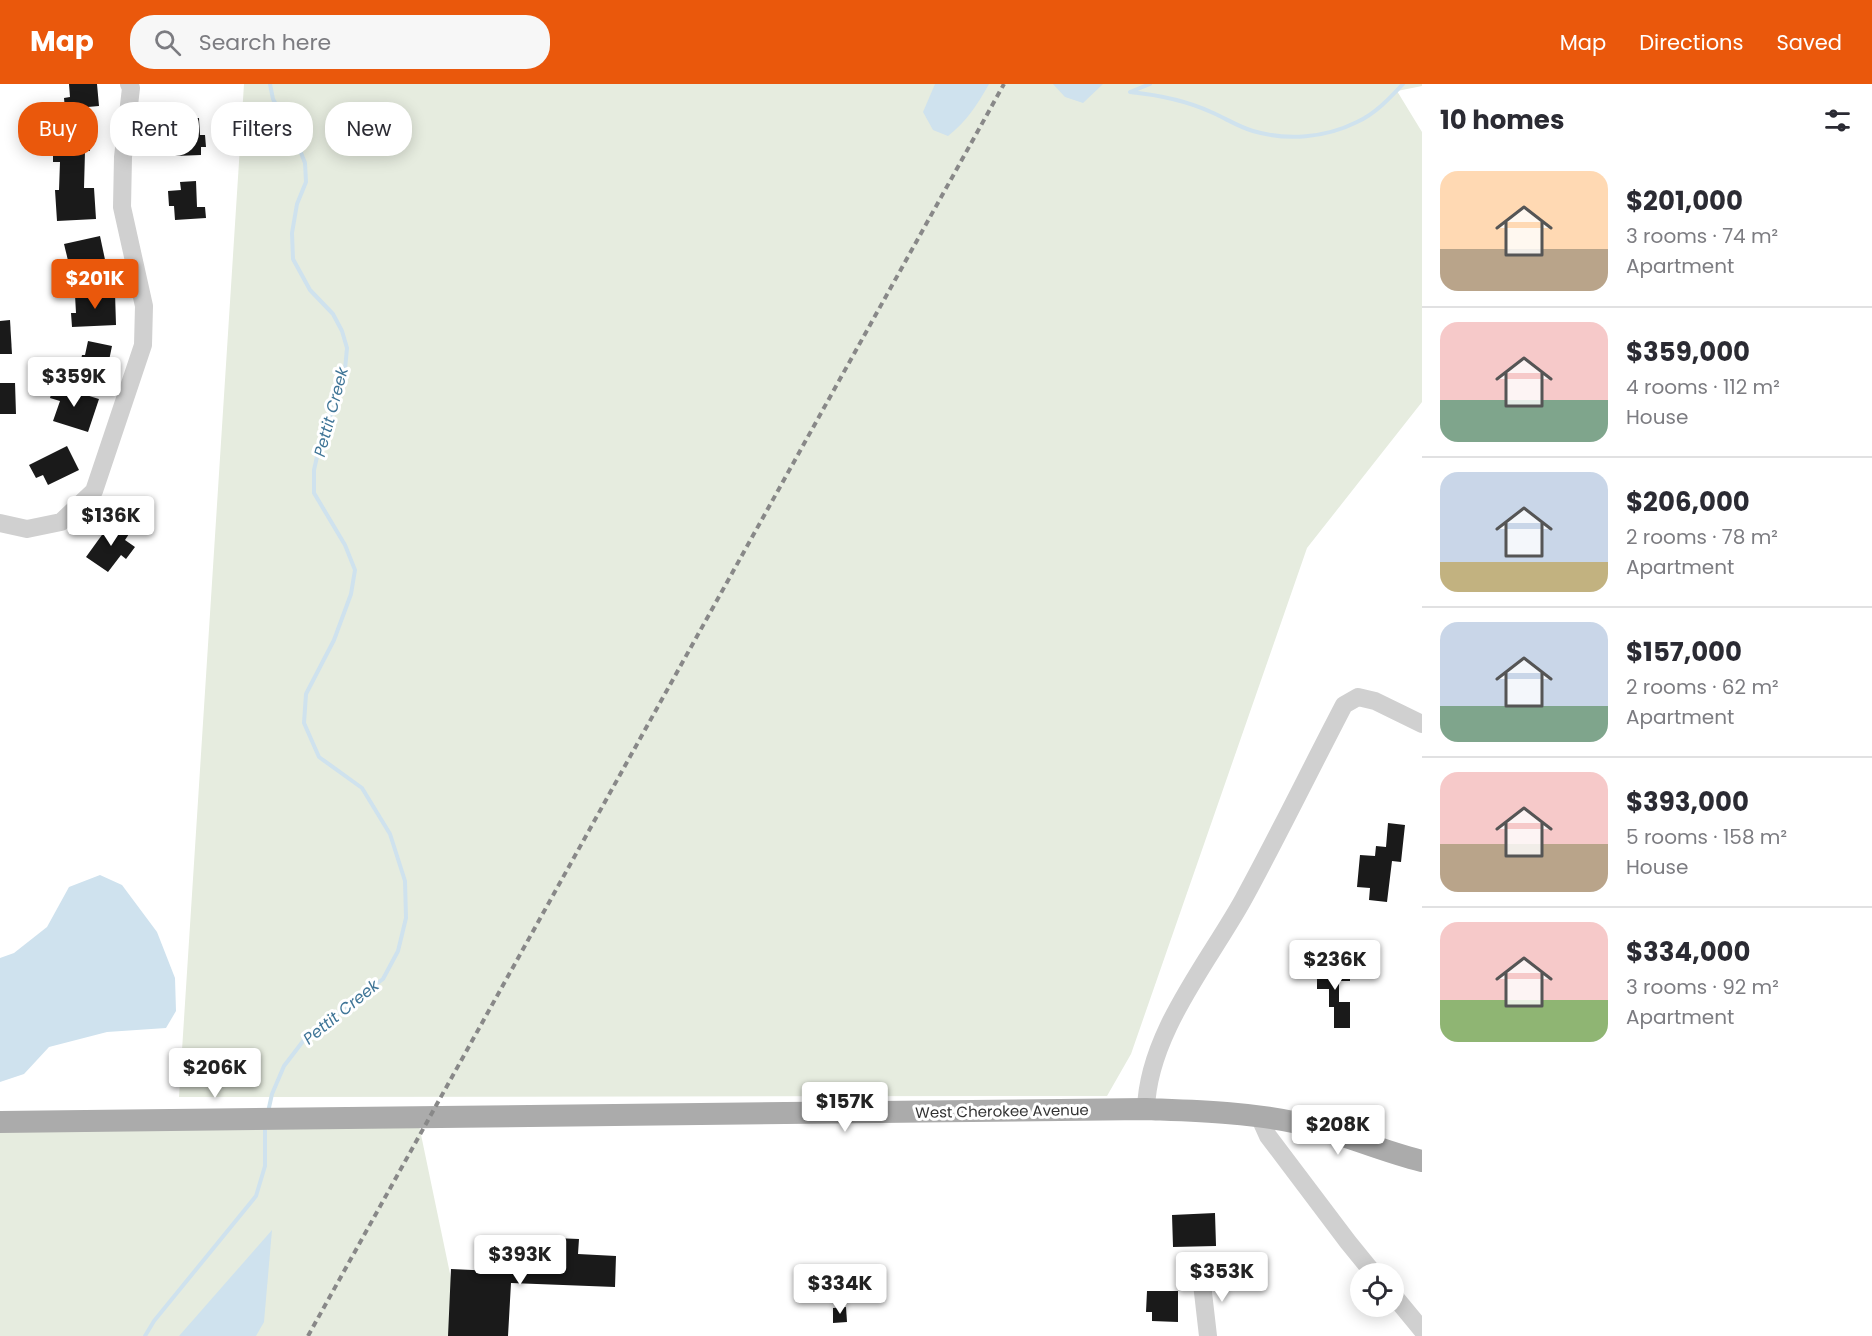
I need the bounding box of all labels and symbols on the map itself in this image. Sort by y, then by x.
pin: $201K [53,259,137,310]
pin: $359K [32,357,116,408]
water label: Pettit Creek [308,364,354,459]
pin: $136K [69,496,153,547]
pin: $236K [1293,940,1377,991]
water label: Pettit Creek [298,974,384,1050]
pin: $206K [173,1048,257,1099]
pin: $157K [803,1082,887,1133]
street label: West Cherokee Avenue [915,1099,1089,1123]
pin: $208K [1296,1105,1380,1156]
pin: $393K [478,1235,562,1286]
pin: $353K [1180,1252,1264,1303]
pin: $334K [798,1264,882,1315]

